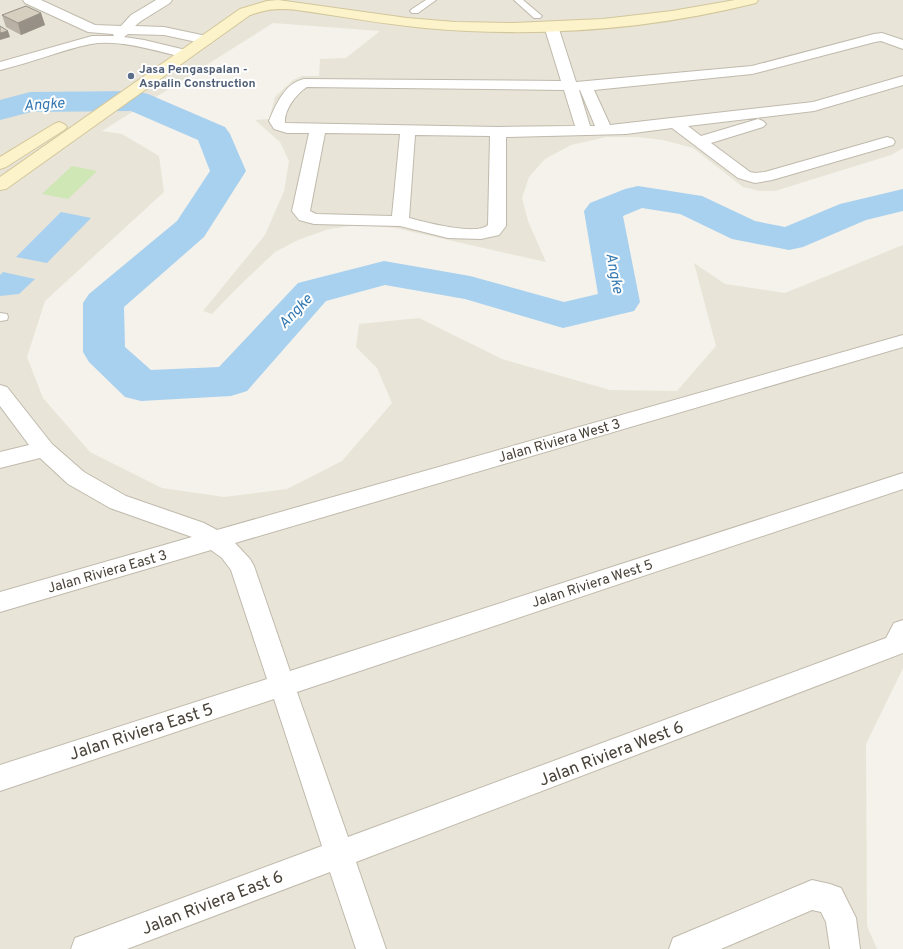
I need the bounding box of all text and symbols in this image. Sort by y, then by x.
place label: Jasa Pengaspalan - Aspalin Construction [139,62,256,92]
marker: Jasa Pengaspalan - Aspalin Construction [126,71,136,81]
water label: Angke [23,95,65,116]
water label: Angke [600,251,627,295]
water label: Angke [275,291,317,333]
street label: Jalan Riviera West 3 [496,416,623,467]
street label: Jalan Riviera East 3 [46,547,169,598]
street label: Jalan Riviera West 5 [530,557,655,612]
street label: Jalan Riviera East 5 [67,699,217,767]
street label: Jalan Riviera West 6 [536,717,687,793]
street label: Jalan Riviera East 6 [139,867,287,941]

